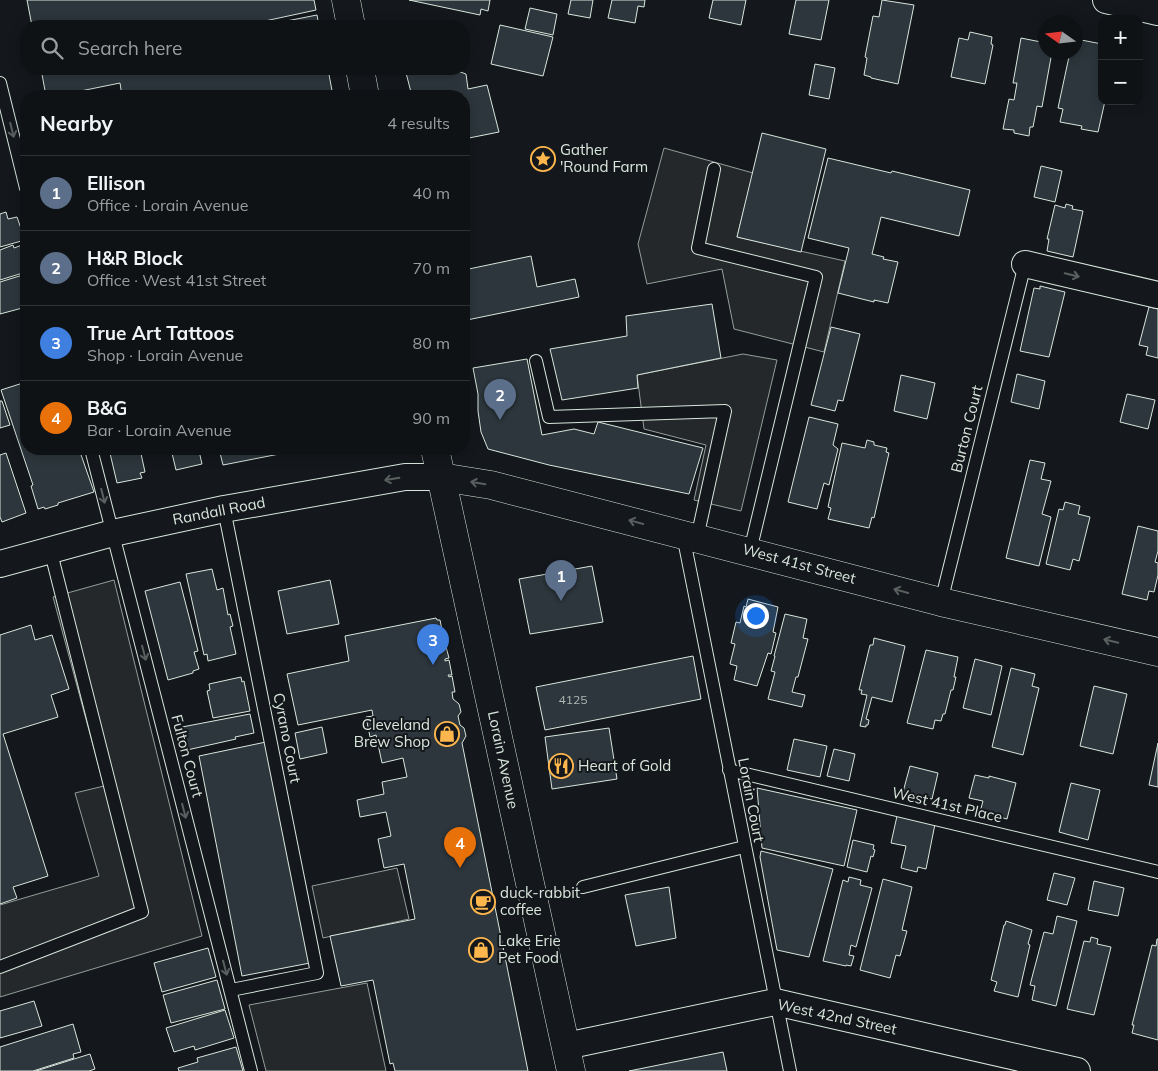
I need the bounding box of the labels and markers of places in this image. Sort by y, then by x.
place label: Gather 'Round Farm [560,140,648,176]
place icon: Gather 'Round Farm [530,146,556,172]
pin: 2 [484,379,516,420]
pin: 1 [545,560,577,601]
pin: 3 [417,624,449,665]
place label: Cleveland Brew Shop [354,715,430,751]
shop icon: Cleveland Brew Shop [434,721,460,747]
restaurant icon: Heart of Gold [548,753,574,779]
place label: Heart of Gold [578,756,671,775]
pin: 4 [444,827,476,868]
place label: duck-rabbit coffee [500,883,580,919]
cafe icon: duck-rabbit coffee [470,889,496,915]
place label: Lake Erie Pet Food [498,931,561,967]
shop icon: Lake Erie Pet Food [468,937,494,963]

